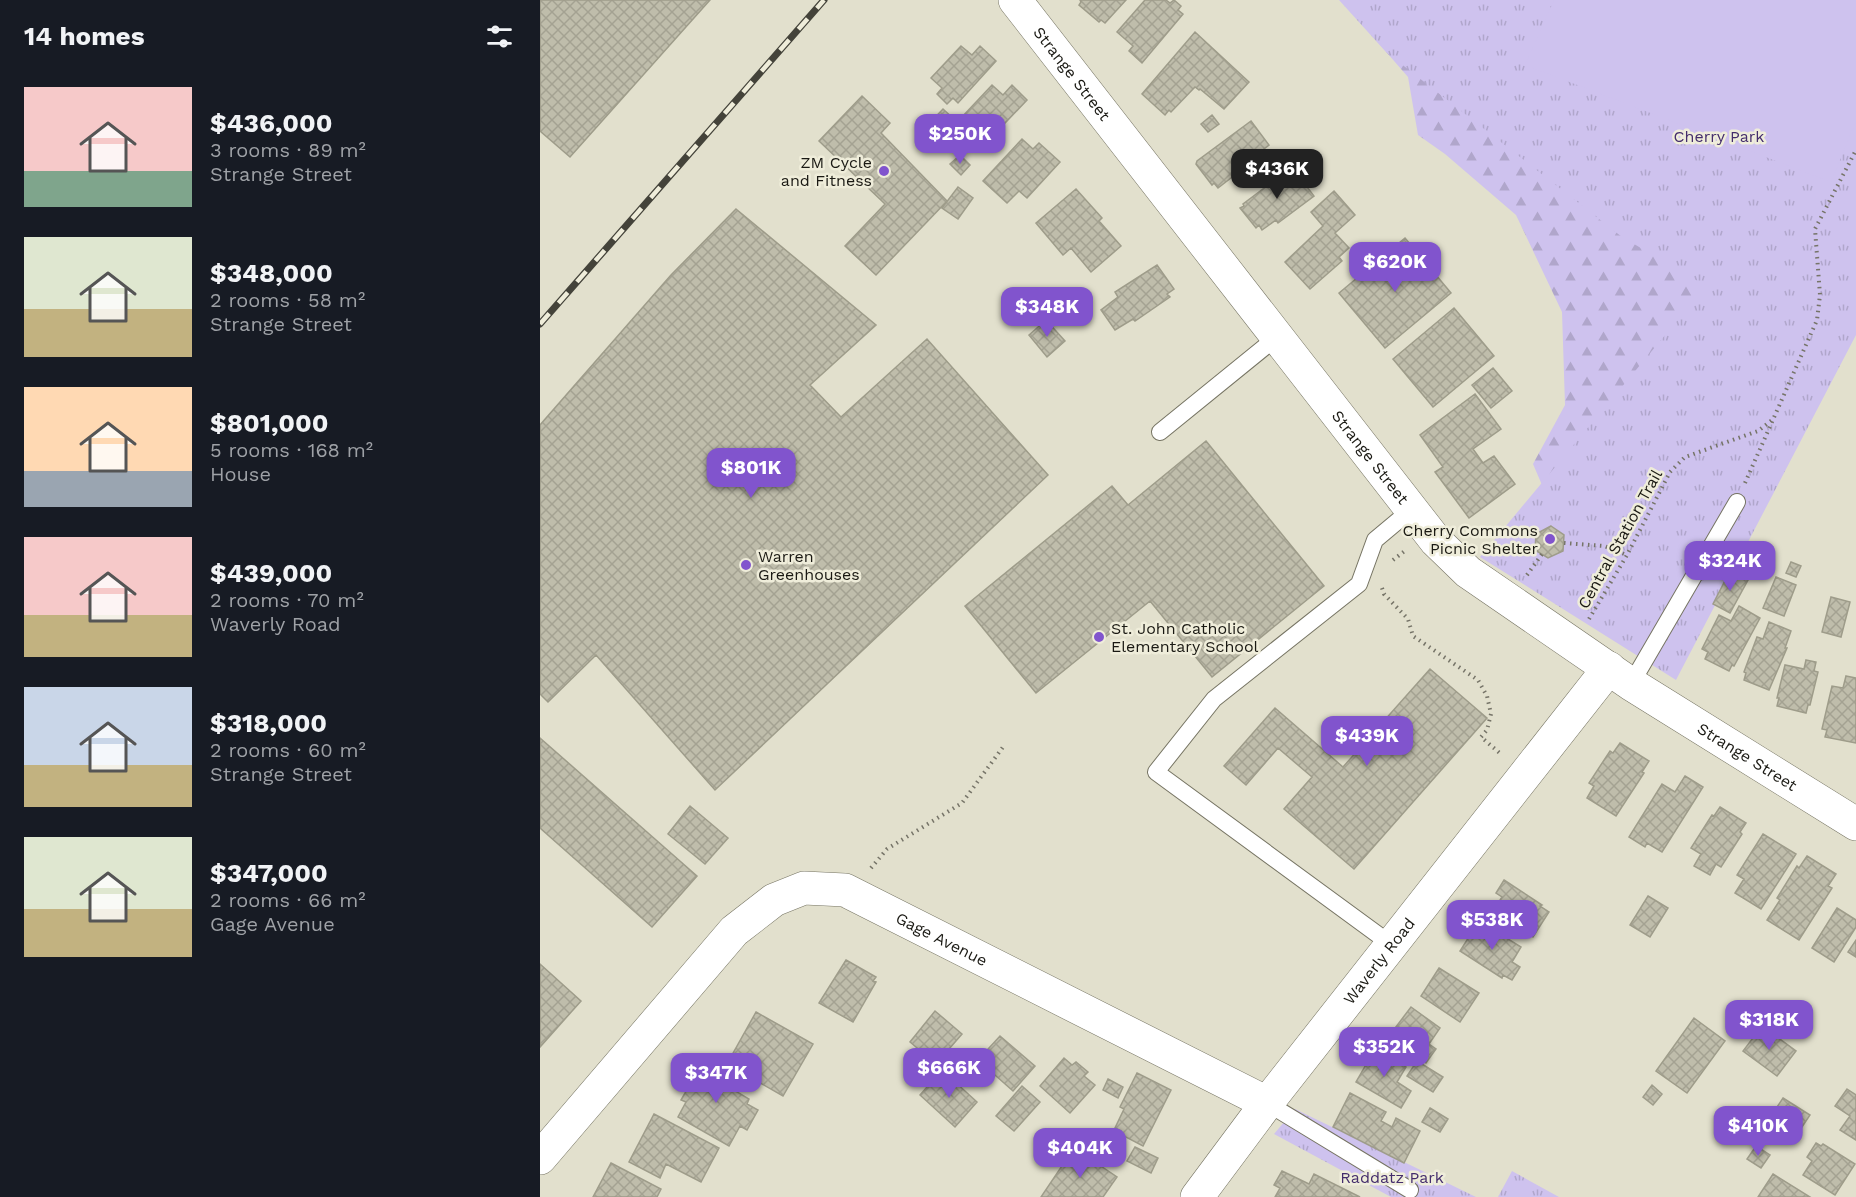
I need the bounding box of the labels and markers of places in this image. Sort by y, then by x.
pin: $250K [918,114,1002,165]
pin: $436K [1235,149,1319,200]
place label: ZM Cycle and Fitness [781,153,872,190]
marker: ZM Cycle and Fitness [877,164,891,178]
pin: $620K [1353,242,1437,293]
pin: $348K [1005,287,1089,338]
pin: $801K [709,448,793,499]
place label: Cherry Commons Picnic Shelter [1403,521,1538,558]
marker: Cherry Commons Picnic Shelter [1543,532,1557,546]
pin: $324K [1688,541,1772,592]
place label: Warren Greenhouses [758,547,860,584]
marker: Warren Greenhouses [739,558,753,572]
place label: St. John Catholic Elementary School [1111,619,1259,656]
marker: St. John Catholic Elementary School [1092,630,1106,644]
pin: $439K [1325,716,1409,767]
pin: $538K [1450,900,1534,951]
pin: $318K [1727,1000,1811,1051]
pin: $352K [1342,1027,1426,1078]
pin: $666K [907,1048,991,1099]
pin: $347K [674,1053,758,1104]
pin: $410K [1716,1106,1800,1157]
pin: $404K [1038,1128,1122,1179]

